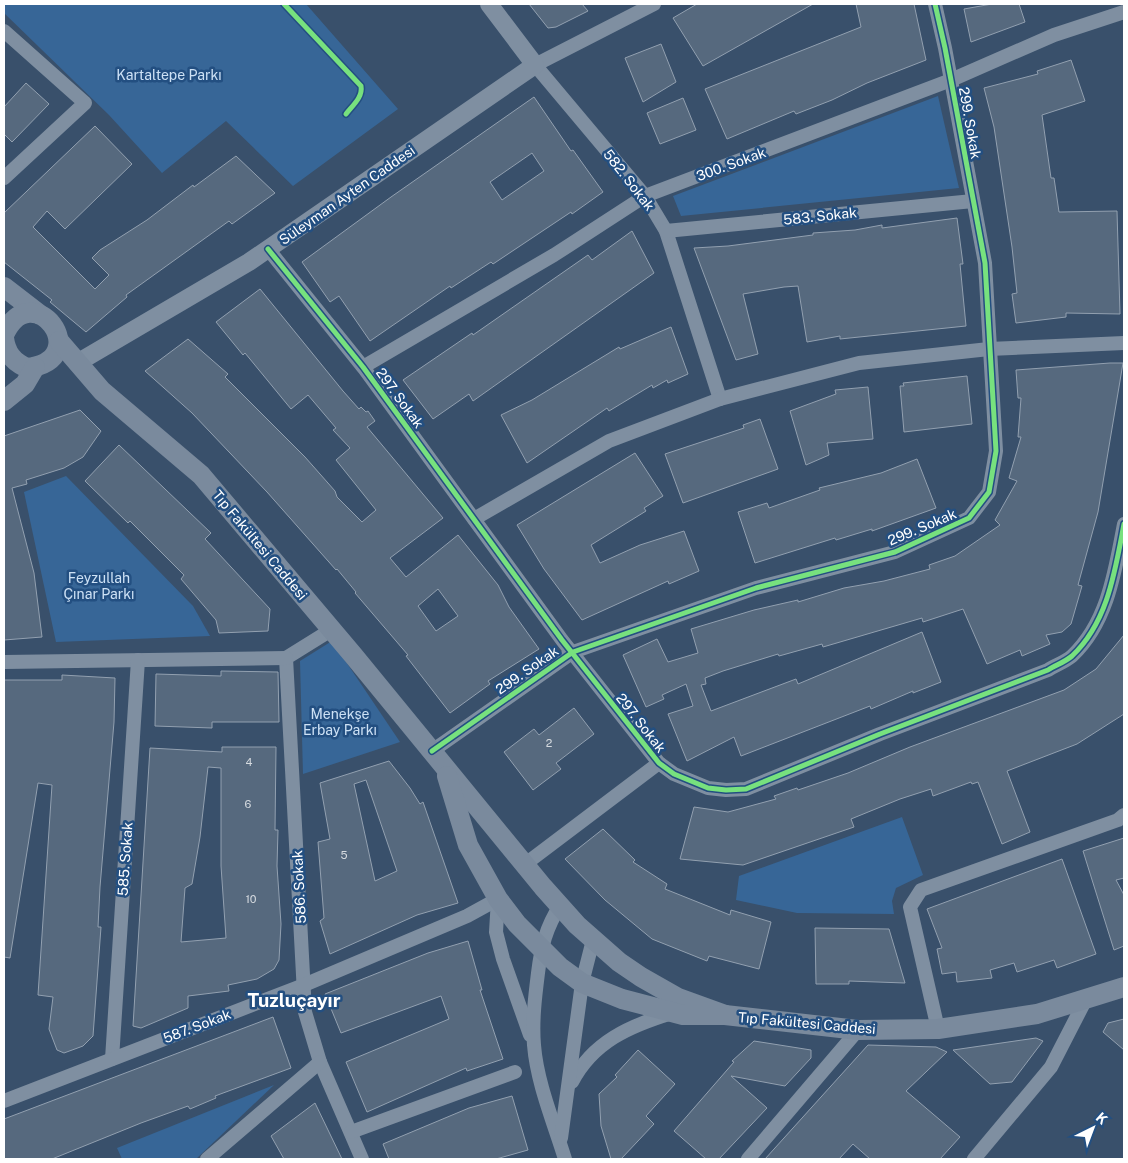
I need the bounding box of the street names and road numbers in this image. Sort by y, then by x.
street label: 299. Sokak [956,86,984,160]
street label: Süleyman Ayten Caddesi [276,142,418,248]
street label: 300. Sokak [694,144,768,184]
street label: 582. Sokak [600,146,658,214]
street label: 583. Sokak [782,204,858,228]
street label: 297. Sokak [373,365,427,431]
street label: Tıp Fakültesi Caddesi [210,487,310,603]
street label: 299. Sokak [885,505,959,549]
street label: 299. Sokak [493,643,562,697]
street label: 297. Sokak [613,690,669,756]
street label: 585. Sokak [114,821,136,896]
street label: 586. Sokak [289,850,309,924]
street label: 587. Sokak [161,1006,233,1046]
street label: Tıp Fakültesi Caddesi [738,1009,876,1037]

